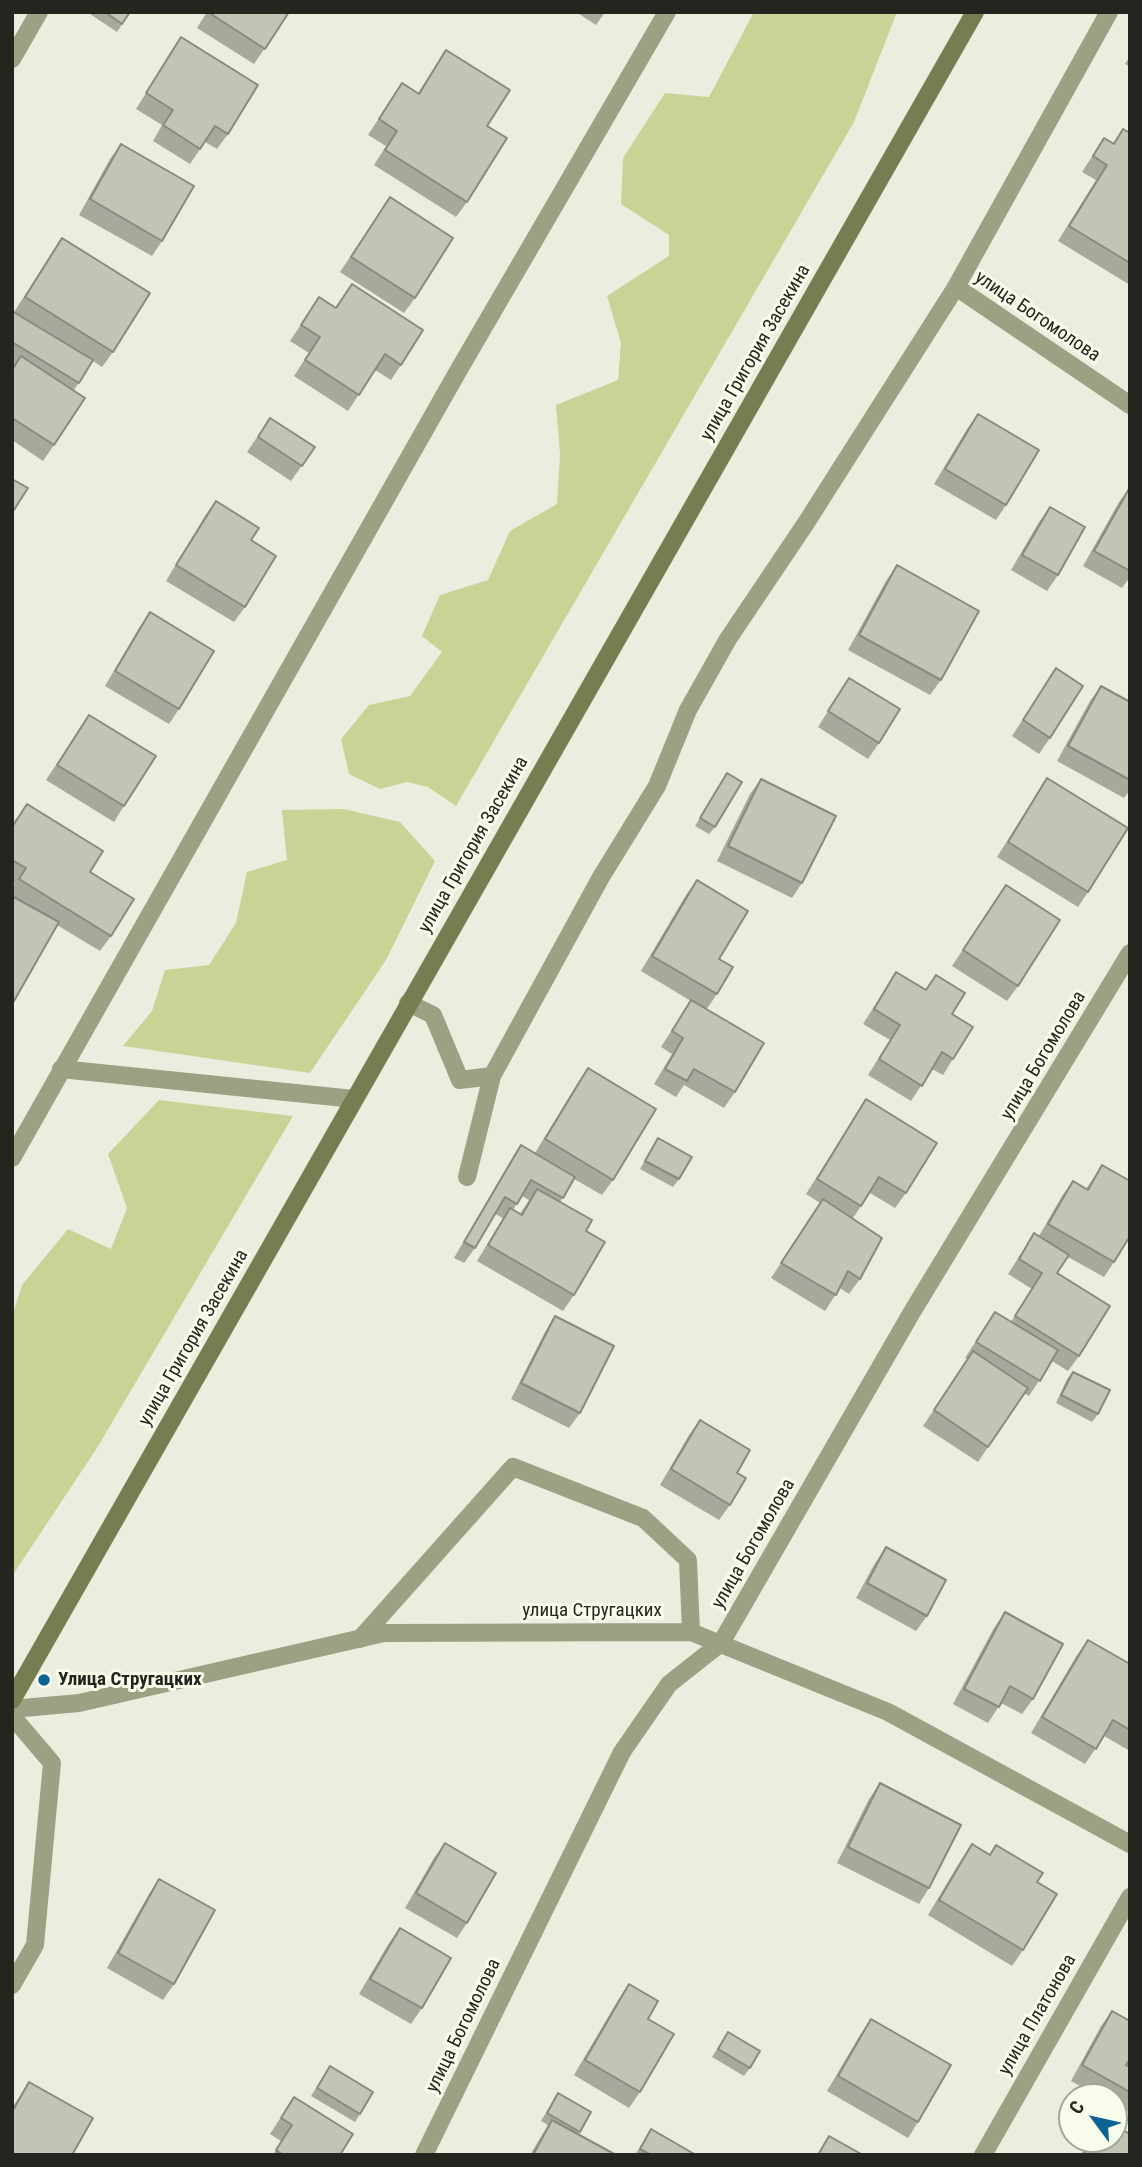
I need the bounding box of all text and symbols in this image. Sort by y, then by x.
street label: улица Григория Засекина [696,261,816,445]
street label: улица Богомолова [970,267,1104,367]
street label: улица Григория Засекина [414,753,534,937]
street label: улица Богомолова [997,987,1091,1125]
street label: улица Григория Засекина [134,1246,254,1430]
street label: улица Богомолова [708,1475,800,1613]
street label: улица Стругацких [522,1600,662,1622]
place label: Улица Стругацких [58,1669,202,1691]
marker: Улица Стругацких [36,1672,52,1688]
street label: улица Платонова [994,1950,1082,2080]
street label: улица Богомолова [422,1955,506,2097]
north arrow [1058,2083,1128,2153]
text: С [1064,2097,1089,2118]

